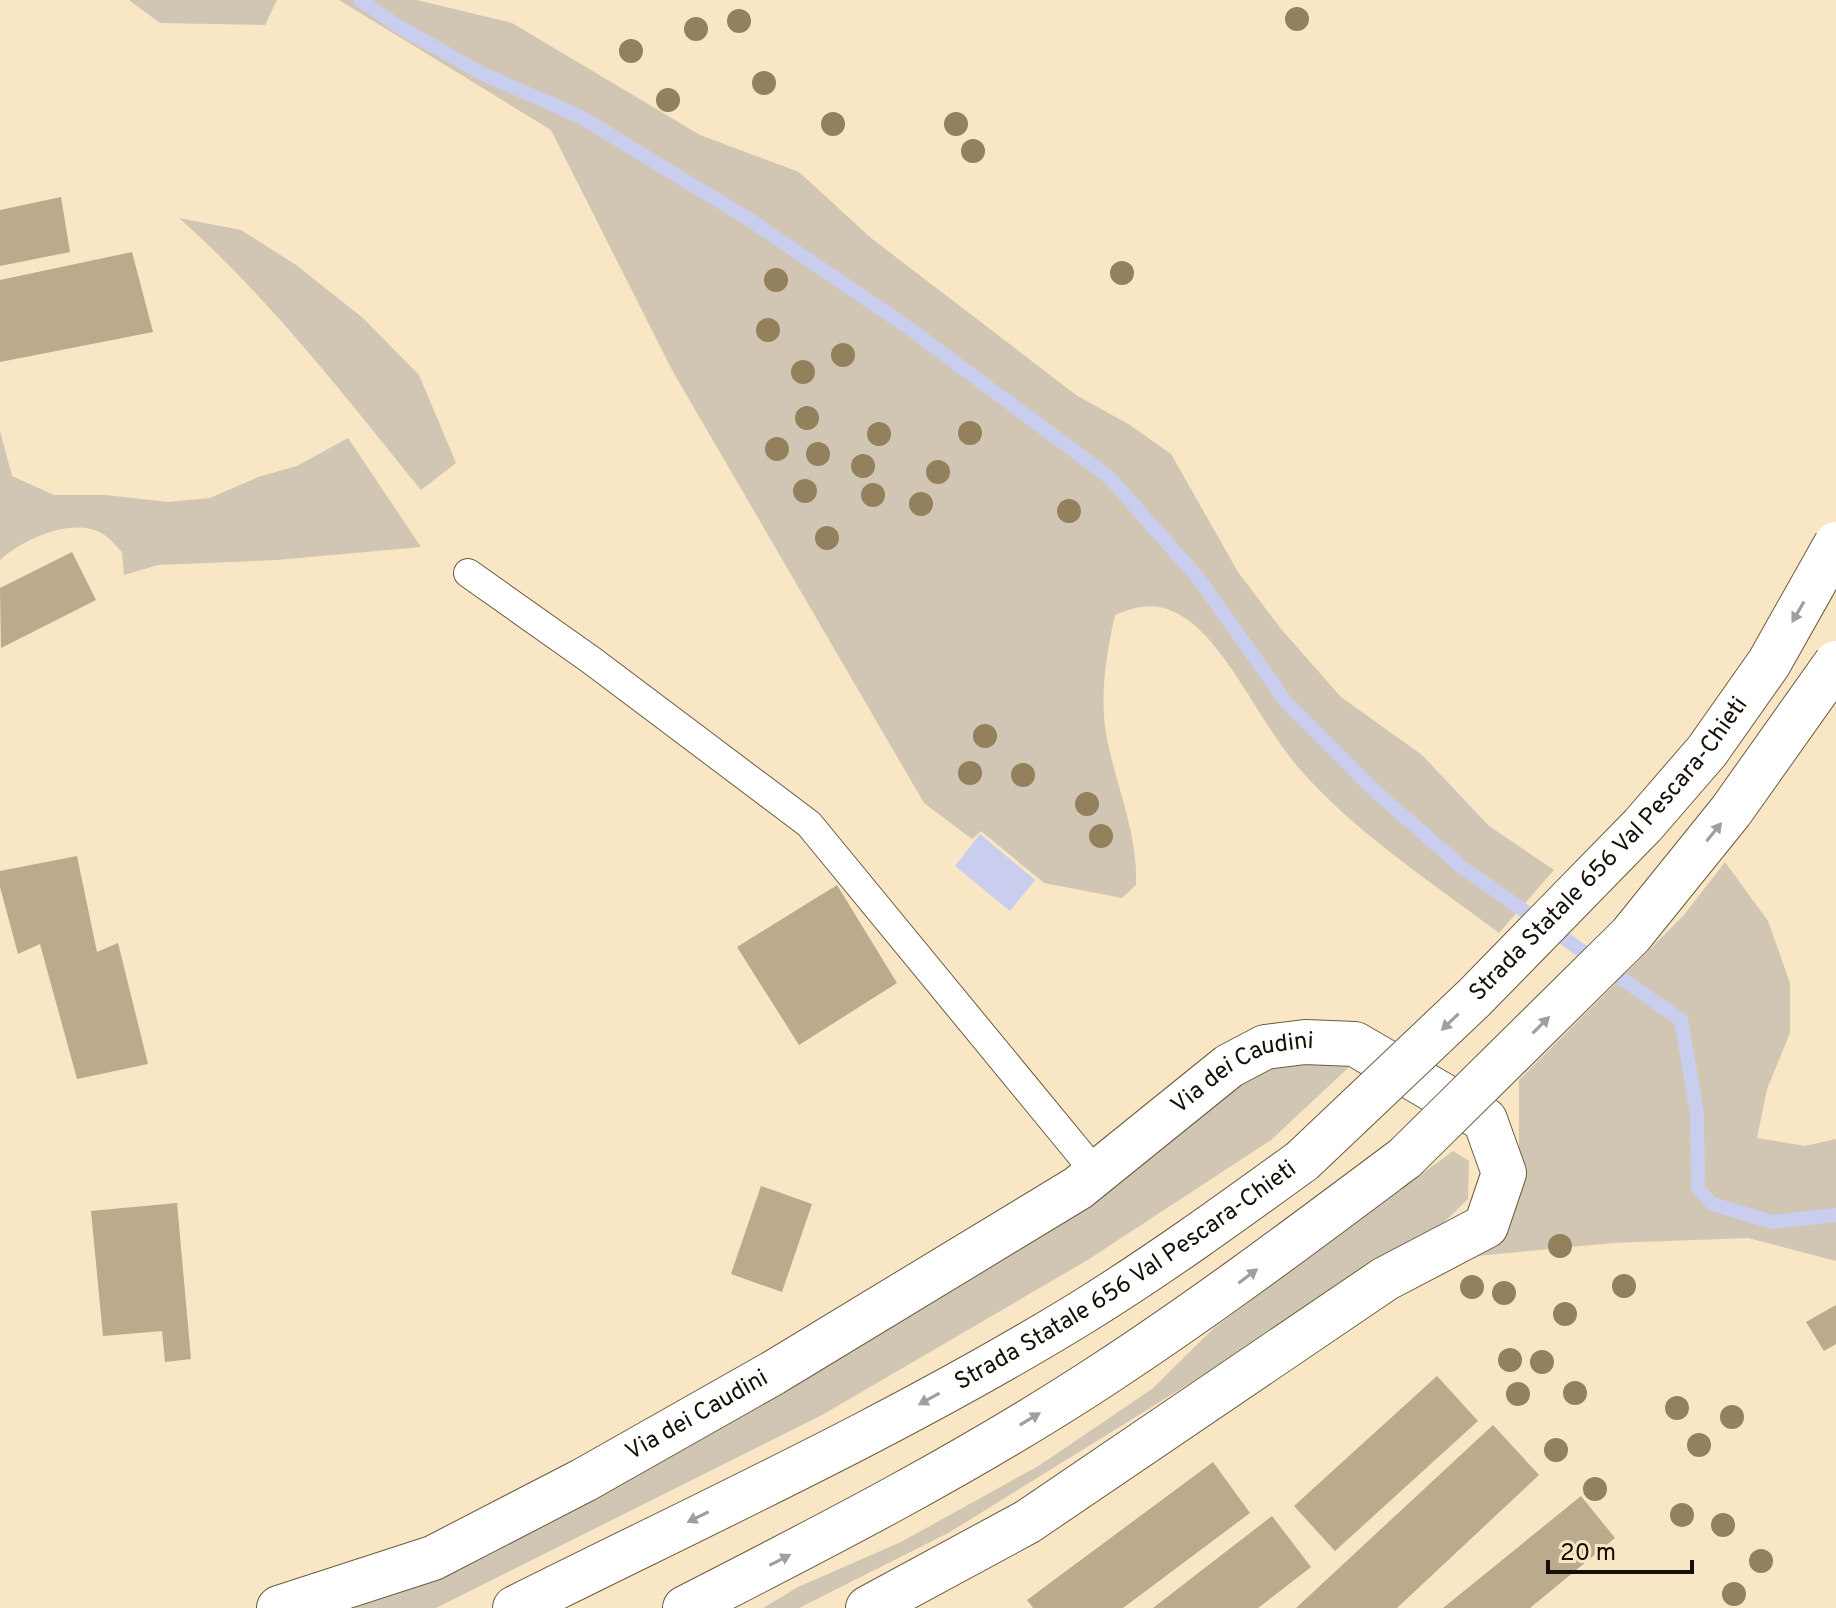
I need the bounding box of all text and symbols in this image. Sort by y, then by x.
one-way arrow [1791,601,1805,623]
street label: Strada Statale 656 Val Pescara-Chieti [1463,692,1755,1008]
one-way arrow [1705,822,1722,842]
one-way arrow [1441,1012,1460,1031]
one-way arrow [1531,1016,1550,1035]
street label: Via dei Caudini [1166,1027,1314,1121]
street label: Strada Statale 656 Val Pescara-Chieti [950,1155,1303,1398]
one-way arrow [1237,1268,1258,1284]
street label: Via dei Caudini [621,1364,774,1468]
one-way arrow [918,1392,941,1406]
one-way arrow [1019,1412,1041,1426]
one-way arrow [686,1510,709,1524]
scale bar [1548,1524,1692,1574]
text: 20 m [1560,1539,1616,1569]
one-way arrow [768,1553,791,1567]

